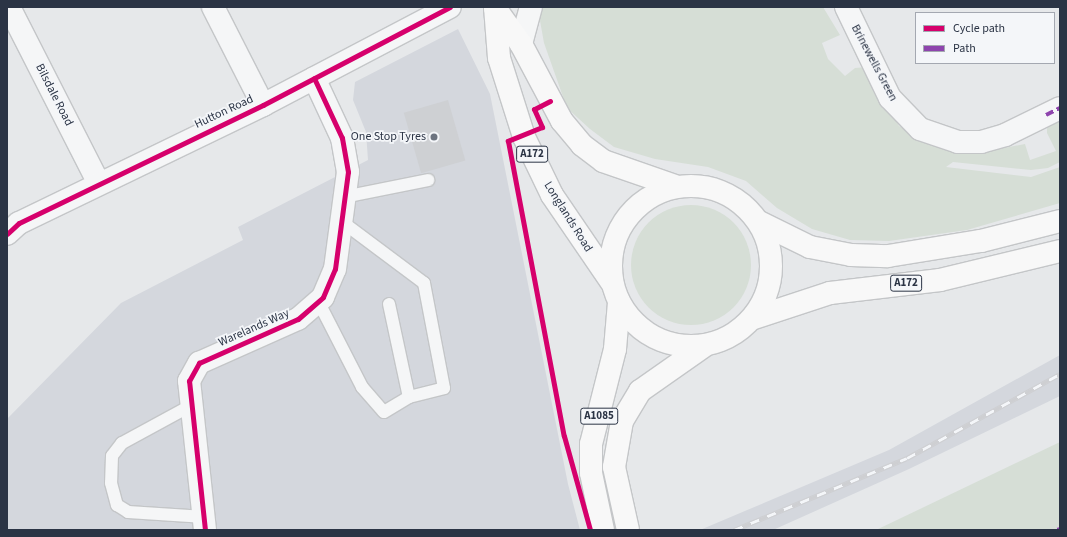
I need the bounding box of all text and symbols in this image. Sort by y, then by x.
legend [915,12,1055,64]
text: Cycle path [953,20,1005,37]
street label: Brinewells Green [848,22,900,104]
text: Path [953,40,976,57]
street label: Bilsdale Road [32,61,76,129]
street label: Hutton Road [192,92,256,132]
place label: One Stop Tyres [351,130,426,144]
marker: One Stop Tyres [429,132,439,142]
road number: A172 [516,145,548,163]
street label: Longlands Road [541,179,595,255]
road number: A172 [890,274,922,292]
street label: Warelands Way [216,306,292,350]
road number: A1085 [580,407,618,425]

